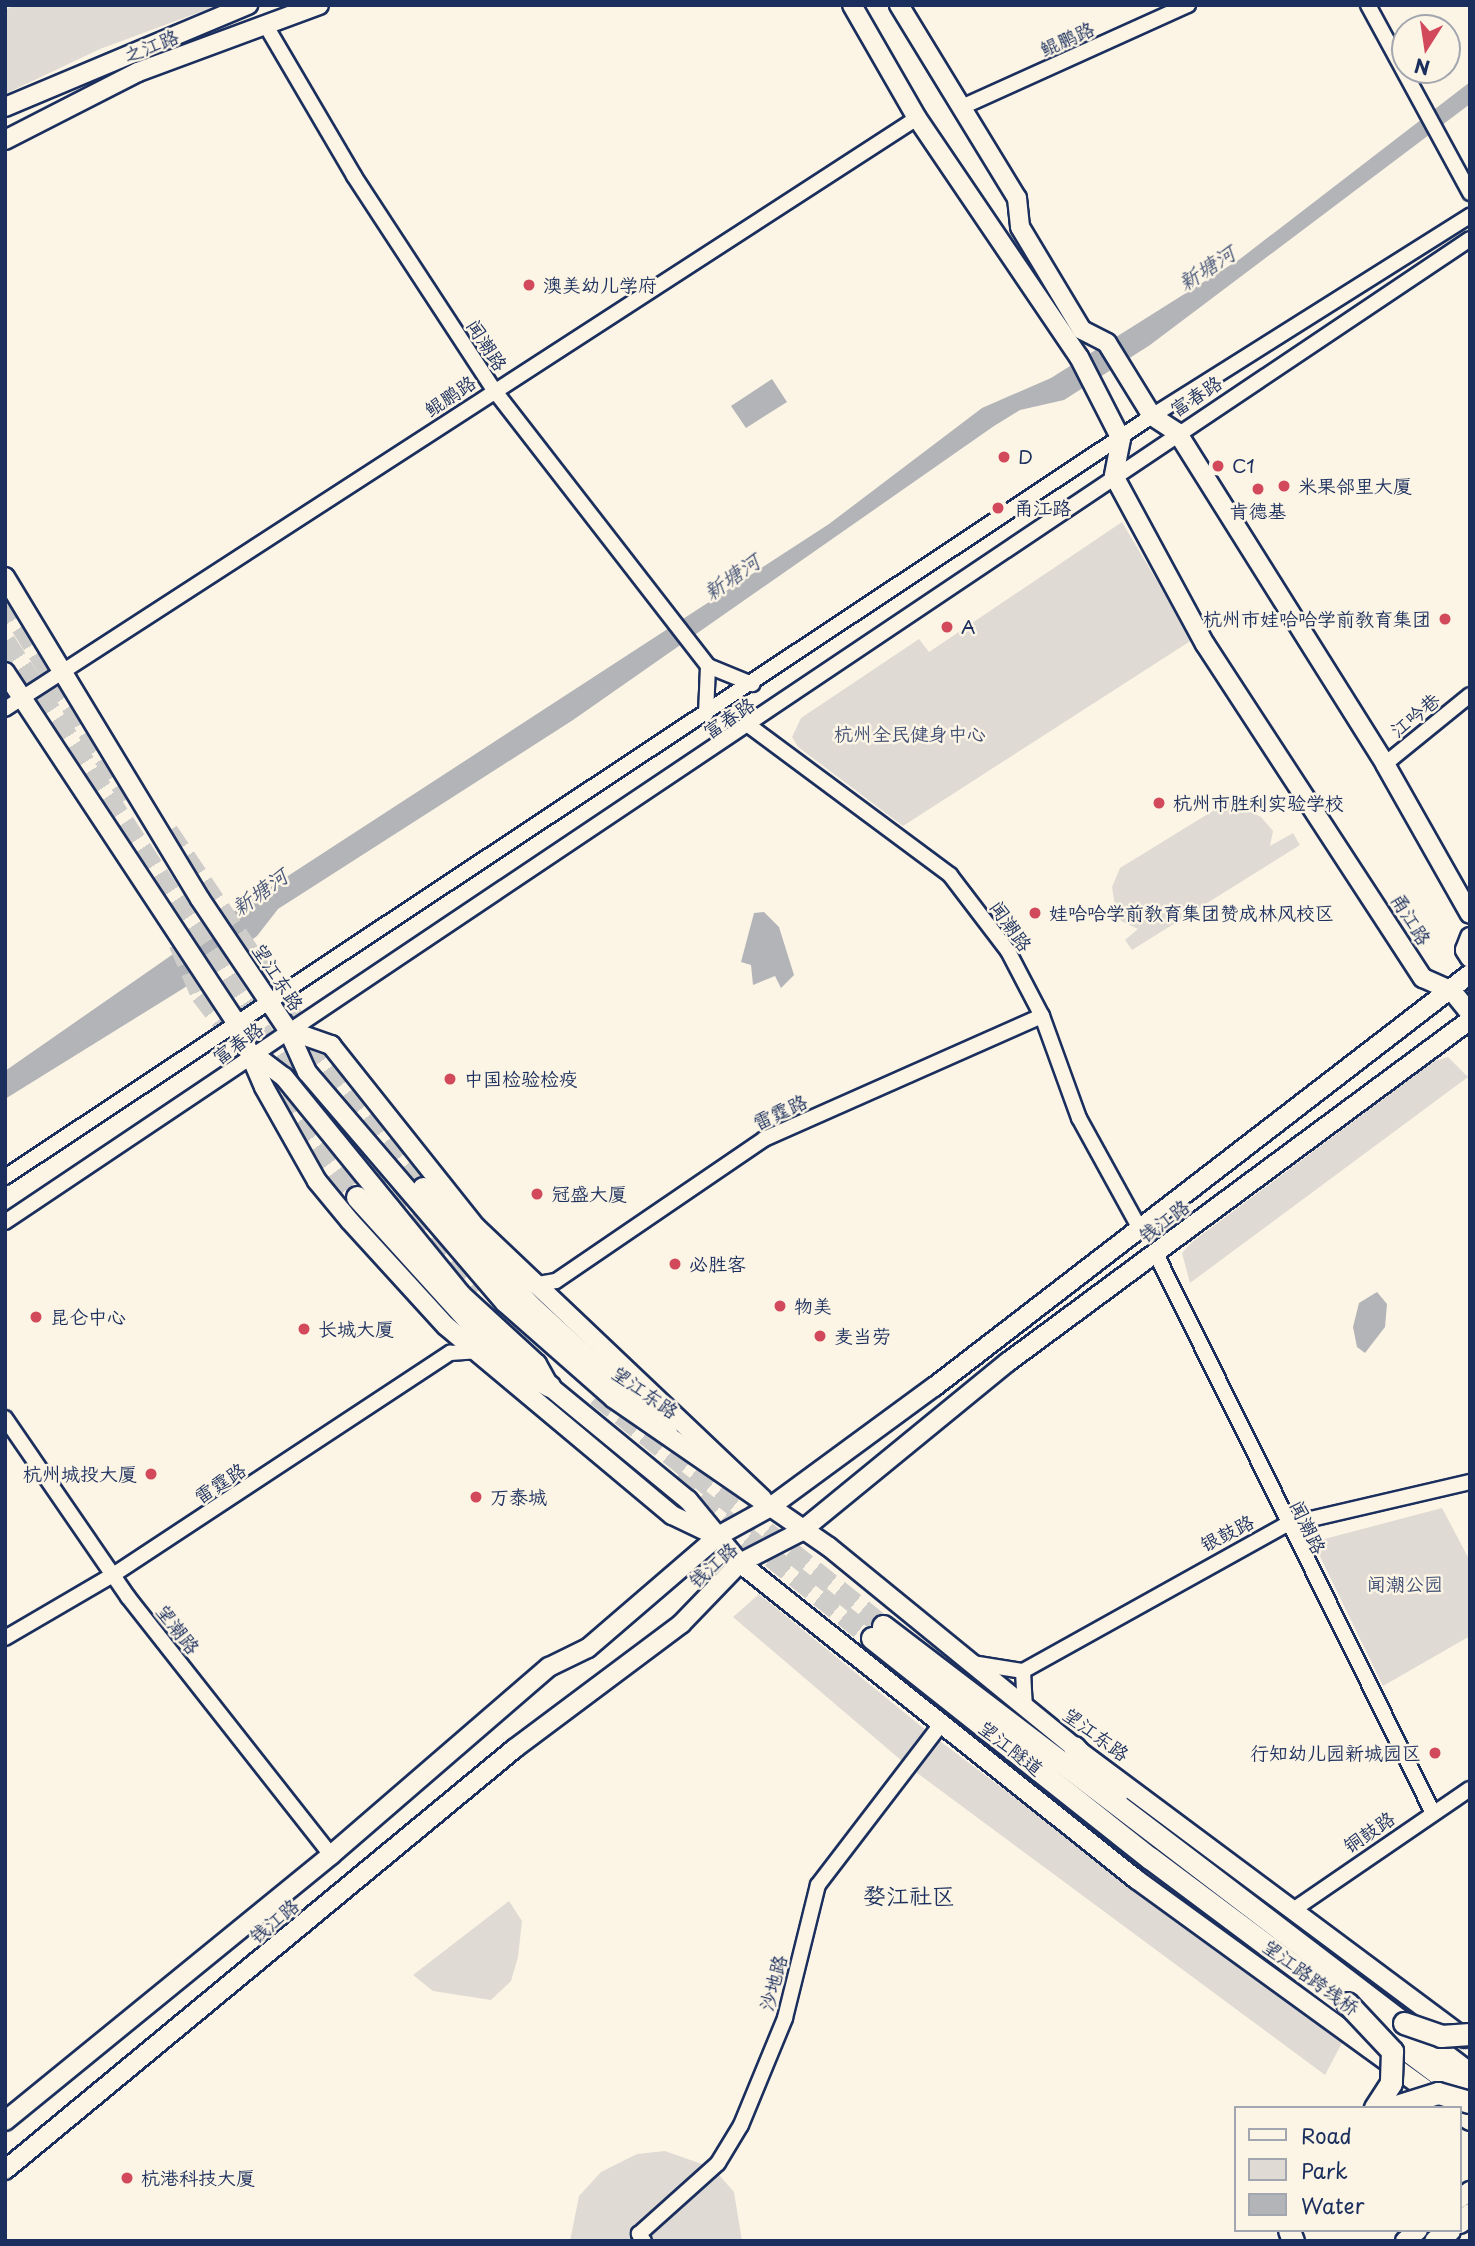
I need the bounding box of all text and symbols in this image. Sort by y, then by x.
north arrow [1391,14,1461,84]
street label: 鲲鹏路 [1036,17,1098,61]
street label: 之江路 [120,25,182,67]
text: N [1412,52,1432,83]
water label: 新塘河 [1173,239,1239,295]
place label: 澳美幼儿学府 [543,274,657,296]
marker: 澳美幼儿学府 [521,277,537,293]
street label: 闻潮路 [462,315,512,375]
street label: 鲲鹏路 [420,371,480,421]
street label: 富春路 [1166,371,1226,421]
place label: D [1018,446,1033,468]
marker: D [996,449,1012,465]
place label: C1 [1232,455,1255,477]
marker: C1 [1210,458,1226,474]
place label: 米果邻里大厦 [1298,475,1412,497]
marker: 米果邻里大厦 [1276,478,1292,494]
marker: 肯德基 [1250,481,1266,497]
place label: 甬江路 [1014,497,1071,519]
marker: 甬江路 [988,498,1008,518]
place label: 肯德基 [1230,500,1286,522]
water label: 新塘河 [698,548,764,604]
place label: 杭州市娃哈哈学前教育集团 [1203,608,1431,630]
marker: 杭州市娃哈哈学前教育集团 [1437,611,1453,627]
place label: A [961,616,976,638]
marker: A [939,619,955,635]
street label: 江吟巷 [1386,688,1444,742]
street label: 富春路 [699,693,759,743]
park label: 杭州全民健身中心 [834,723,986,745]
place label: 杭州市胜利实验学校 [1173,792,1344,814]
marker: 杭州市胜利实验学校 [1151,795,1167,811]
water label: 新塘河 [226,862,292,920]
street label: 甬江路 [1386,889,1436,949]
street label: 闻潮路 [985,896,1037,956]
place label: 娃哈哈学前教育集团赞成林风校区 [1049,902,1334,924]
marker: 娃哈哈学前教育集团赞成林风校区 [1027,905,1043,921]
street label: 望江东路 [248,939,308,1015]
street label: 富春路 [208,1017,268,1069]
place label: 中国检验检疫 [464,1068,578,1090]
marker: 中国检验检疫 [442,1071,458,1087]
street label: 雷霆路 [749,1090,811,1134]
place label: 冠盛大厦 [551,1183,627,1205]
marker: 冠盛大厦 [529,1186,545,1202]
street label: 钱江路 [1134,1195,1194,1247]
place label: 必胜客 [689,1253,746,1275]
marker: 必胜客 [667,1256,683,1272]
place label: 物美 [794,1295,832,1317]
marker: 物美 [772,1298,788,1314]
place label: 昆仑中心 [50,1306,126,1328]
marker: 昆仑中心 [28,1309,44,1325]
place label: 长城大厦 [318,1318,394,1340]
marker: 长城大厦 [296,1321,312,1337]
place label: 麦当劳 [834,1325,891,1347]
marker: 麦当劳 [812,1328,828,1344]
street label: 望江东路 [607,1361,683,1423]
street label: 雷霆路 [190,1458,250,1508]
place label: 杭州城投大厦 [23,1463,137,1485]
marker: 杭州城投大厦 [143,1466,159,1482]
place label: 万泰城 [490,1486,547,1508]
marker: 万泰城 [468,1489,484,1505]
street label: 闻潮路 [1285,1496,1331,1558]
street label: 银鼓路 [1196,1510,1258,1556]
street label: 钱江路 [684,1537,742,1593]
park label: 闻潮公园 [1367,1573,1443,1595]
street label: 望潮路 [151,1600,205,1658]
street label: 望江东路 [1059,1702,1133,1766]
street label: 望江隧道 [974,1716,1048,1780]
place label: 行知幼儿园新城园区 [1250,1742,1421,1764]
marker: 行知幼儿园新城园区 [1427,1745,1443,1761]
street label: 铜鼓路 [1339,1807,1399,1857]
district label: 婺江社区 [863,1881,955,1909]
street label: 钱江路 [245,1894,303,1948]
street label: 望江路跨线桥 [1258,1934,1364,2020]
street label: 沙地路 [755,1953,791,2013]
legend [1234,2106,1461,2232]
text: Road [1301,2119,1352,2151]
text: Park [1301,2154,1348,2186]
place label: 杭港科技大厦 [141,2167,255,2189]
marker: 杭港科技大厦 [119,2170,135,2186]
text: Water [1301,2189,1364,2221]

